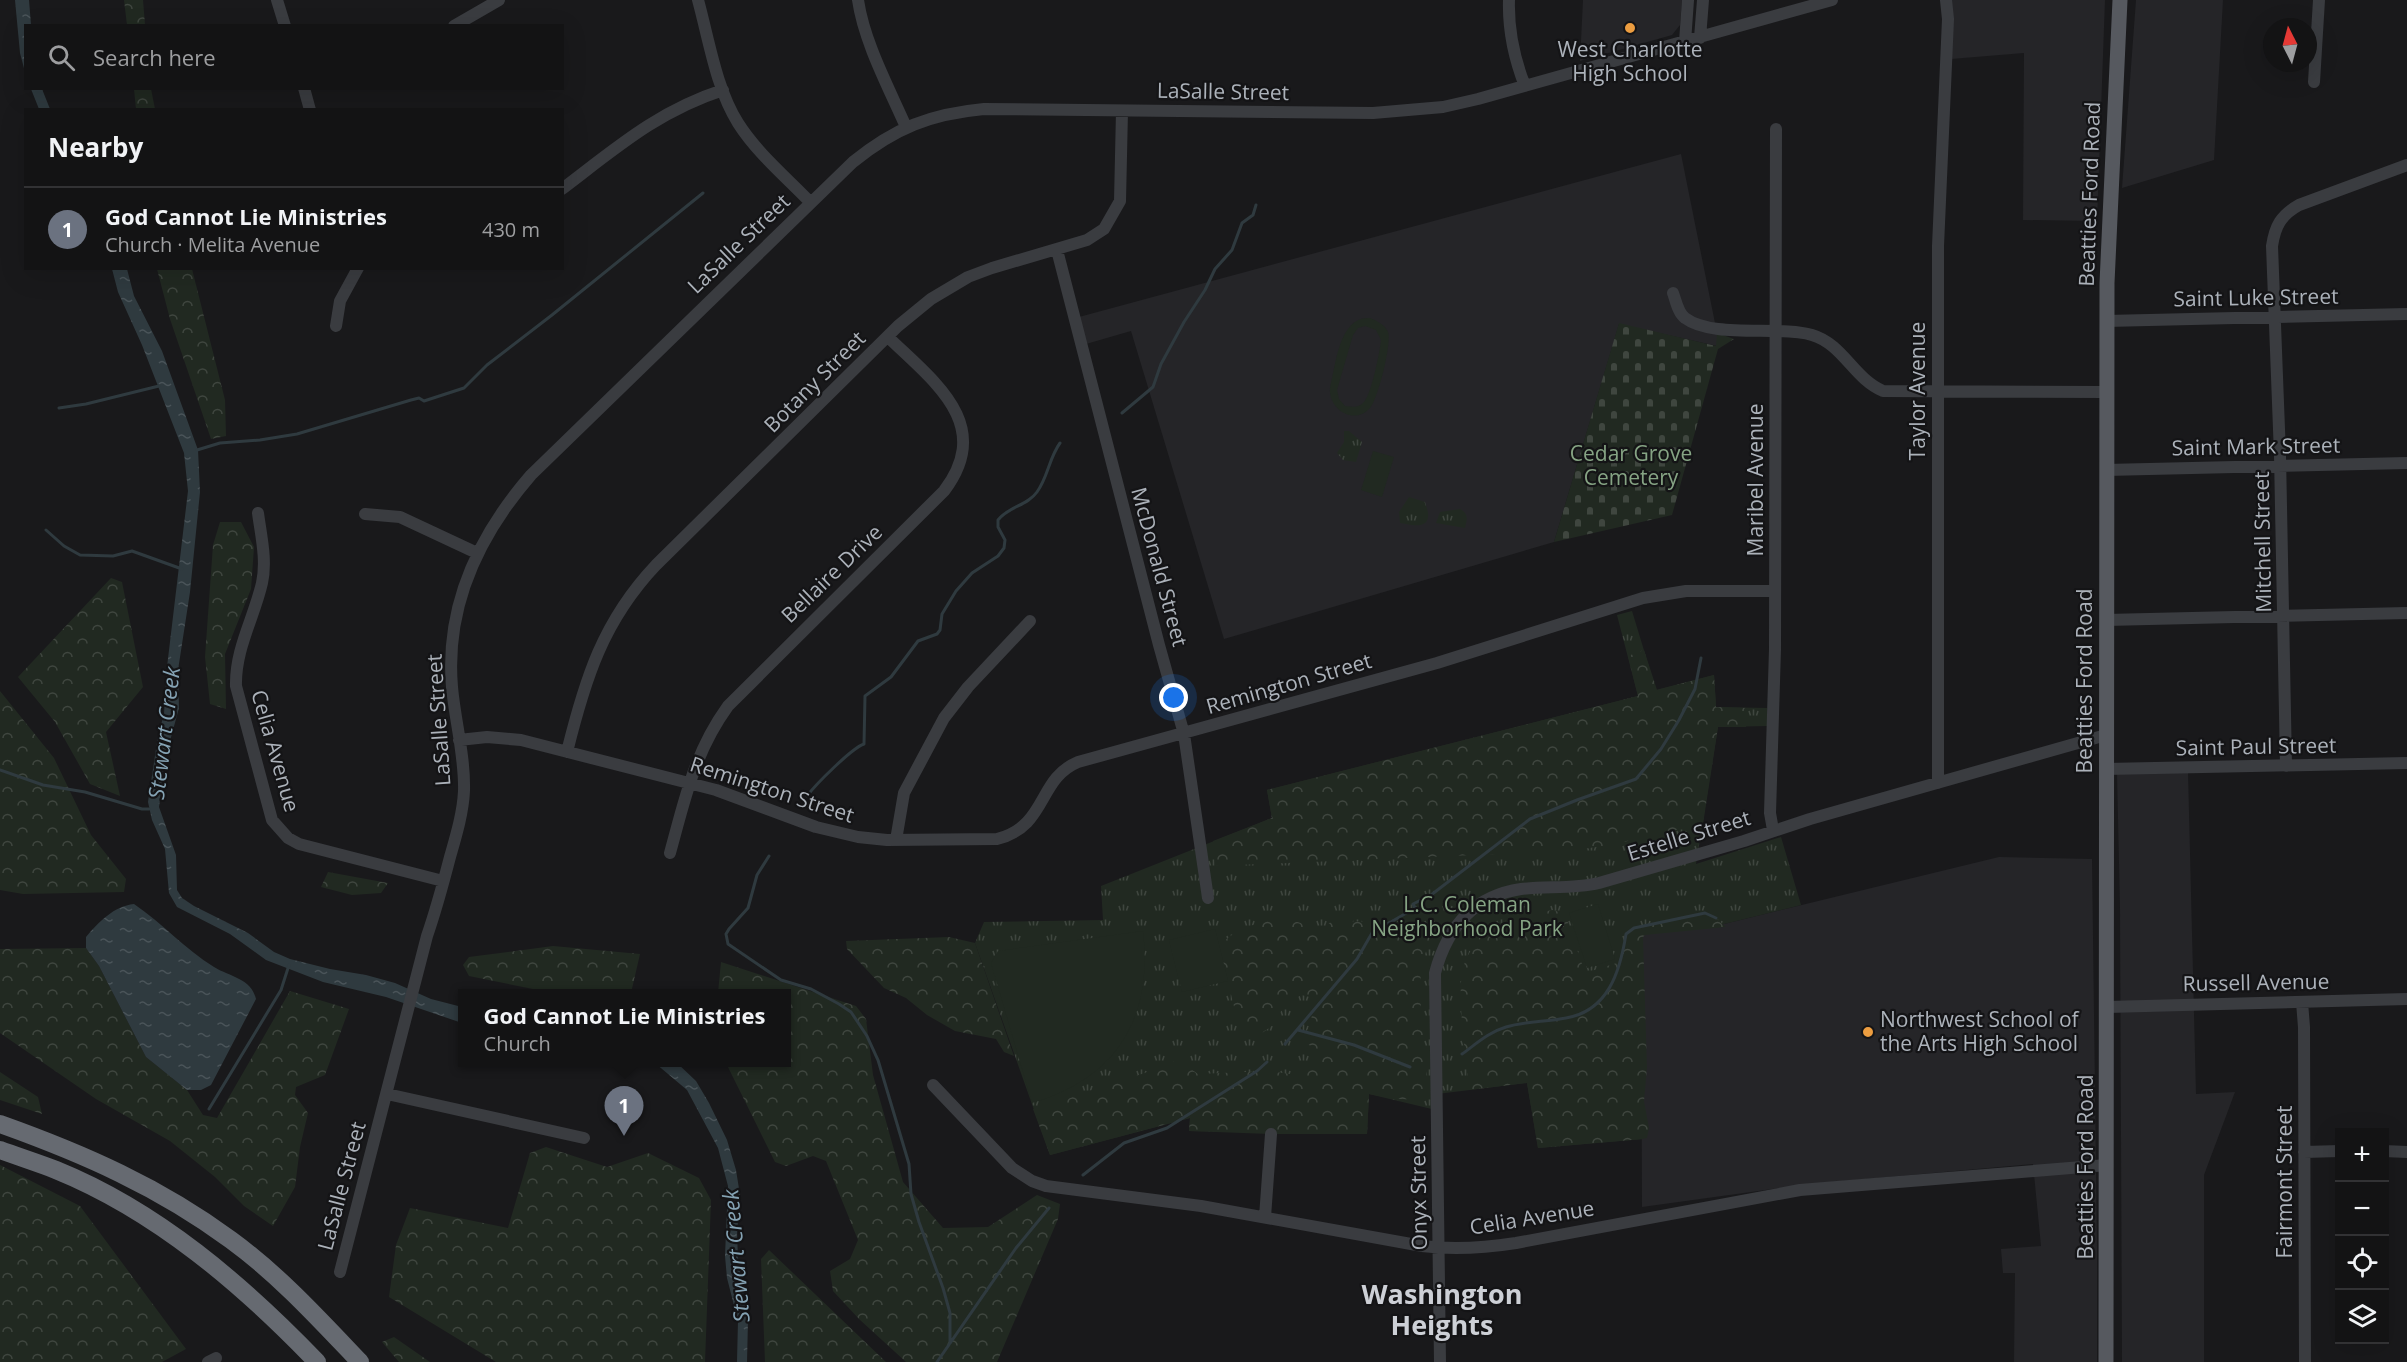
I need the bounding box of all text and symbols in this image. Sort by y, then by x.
north arrow [2263,18,2317,72]
marker: West Charlotte High School [1623,21,1637,35]
search box [24,24,564,90]
place label: West Charlotte High School [1557,35,1703,87]
icon: search [45,41,78,74]
text: Search here [93,42,216,72]
street label: LaSalle Street [1157,76,1289,106]
street label: Beatties Ford Road [2072,101,2106,287]
text: Nearby [48,129,143,165]
street label: LaSalle Street [681,187,796,299]
text: God Cannot Lie Ministries [105,201,387,231]
text: 1 [62,216,73,243]
text: 430 m [482,216,540,243]
text: Church · Melita Avenue [105,231,320,258]
street label: Saint Luke Street [2173,282,2339,312]
street label: Taylor Avenue [1903,322,1931,460]
street label: Botany Street [757,324,871,438]
street label: Maribel Avenue [1741,404,1769,556]
street label: Saint Mark Street [2171,431,2341,461]
park label: Cedar Grove Cemetery [1570,439,1692,491]
street label: Mitchell Street [2247,471,2277,613]
street label: McDonald Street [1125,484,1195,649]
street label: Bellaire Drive [775,518,888,629]
street label: Beatties Ford Road [2070,588,2098,774]
street label: Remington Street [1203,646,1375,720]
street label: LaSalle Street [419,653,457,787]
water label: Stewart Creek [140,664,186,801]
your location [1159,683,1188,712]
street label: Celia Avenue [245,686,307,815]
street label: Saint Paul Street [2175,731,2337,761]
street label: Remington Street [687,749,858,829]
street label: Estelle Street [1624,803,1754,867]
park label: L.C. Coleman Neighborhood Park [1371,890,1563,942]
street label: Russell Avenue [2182,967,2330,997]
popup [458,989,791,1067]
text: God Cannot Lie Ministries [484,1000,765,1030]
place label: Northwest School of the Arts High School [1880,1005,2081,1057]
marker: Northwest School of the Arts High School [1861,1025,1875,1039]
text: Church [484,1030,551,1057]
street label: Beatties Ford Road [2071,1074,2099,1260]
pin: 1 [604,1086,644,1136]
street label: Fairmont Street [2270,1106,2298,1258]
street label: LaSalle Street [310,1118,372,1253]
map controls [2335,1128,2389,1344]
button: + [2335,1128,2389,1182]
street label: Onyx Street [1403,1135,1433,1251]
button: − [2335,1182,2389,1236]
water label: Stewart Creek [714,1187,756,1324]
street label: Celia Avenue [1467,1193,1596,1241]
button: locate [2335,1236,2389,1290]
district label: Washington Heights [1362,1275,1523,1343]
button: layers [2335,1290,2389,1344]

